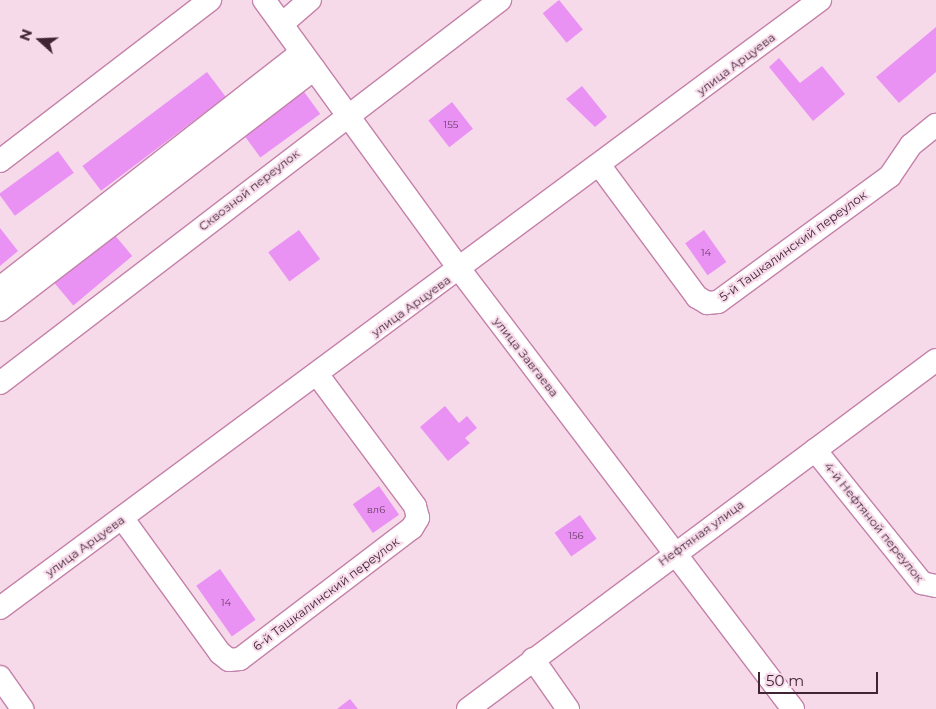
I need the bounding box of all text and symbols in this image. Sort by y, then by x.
north arrow [15,15,65,65]
text: N [16,26,36,43]
street label: улица Арцуева [694,30,778,98]
house number: 155 [444,119,458,131]
street label: Сквозной переулок [196,146,302,234]
street label: 5-й Ташкалинский переулок [717,188,869,304]
house number: 14 [701,247,711,259]
street label: улица Арцуева [369,272,453,340]
street label: улица Завгаева [491,314,561,400]
street label: 4-й Нефтяной переулок [821,459,927,585]
street label: Нефтяная улица [655,497,747,569]
house number: вл6 [367,504,385,516]
street label: улица Арцуева [43,512,127,580]
house number: 156 [568,530,584,542]
street label: 6-й Ташкалинский переулок [250,534,402,654]
house number: 14 [221,597,231,609]
scale bar [761,662,881,694]
text: 50 m [766,671,804,690]

